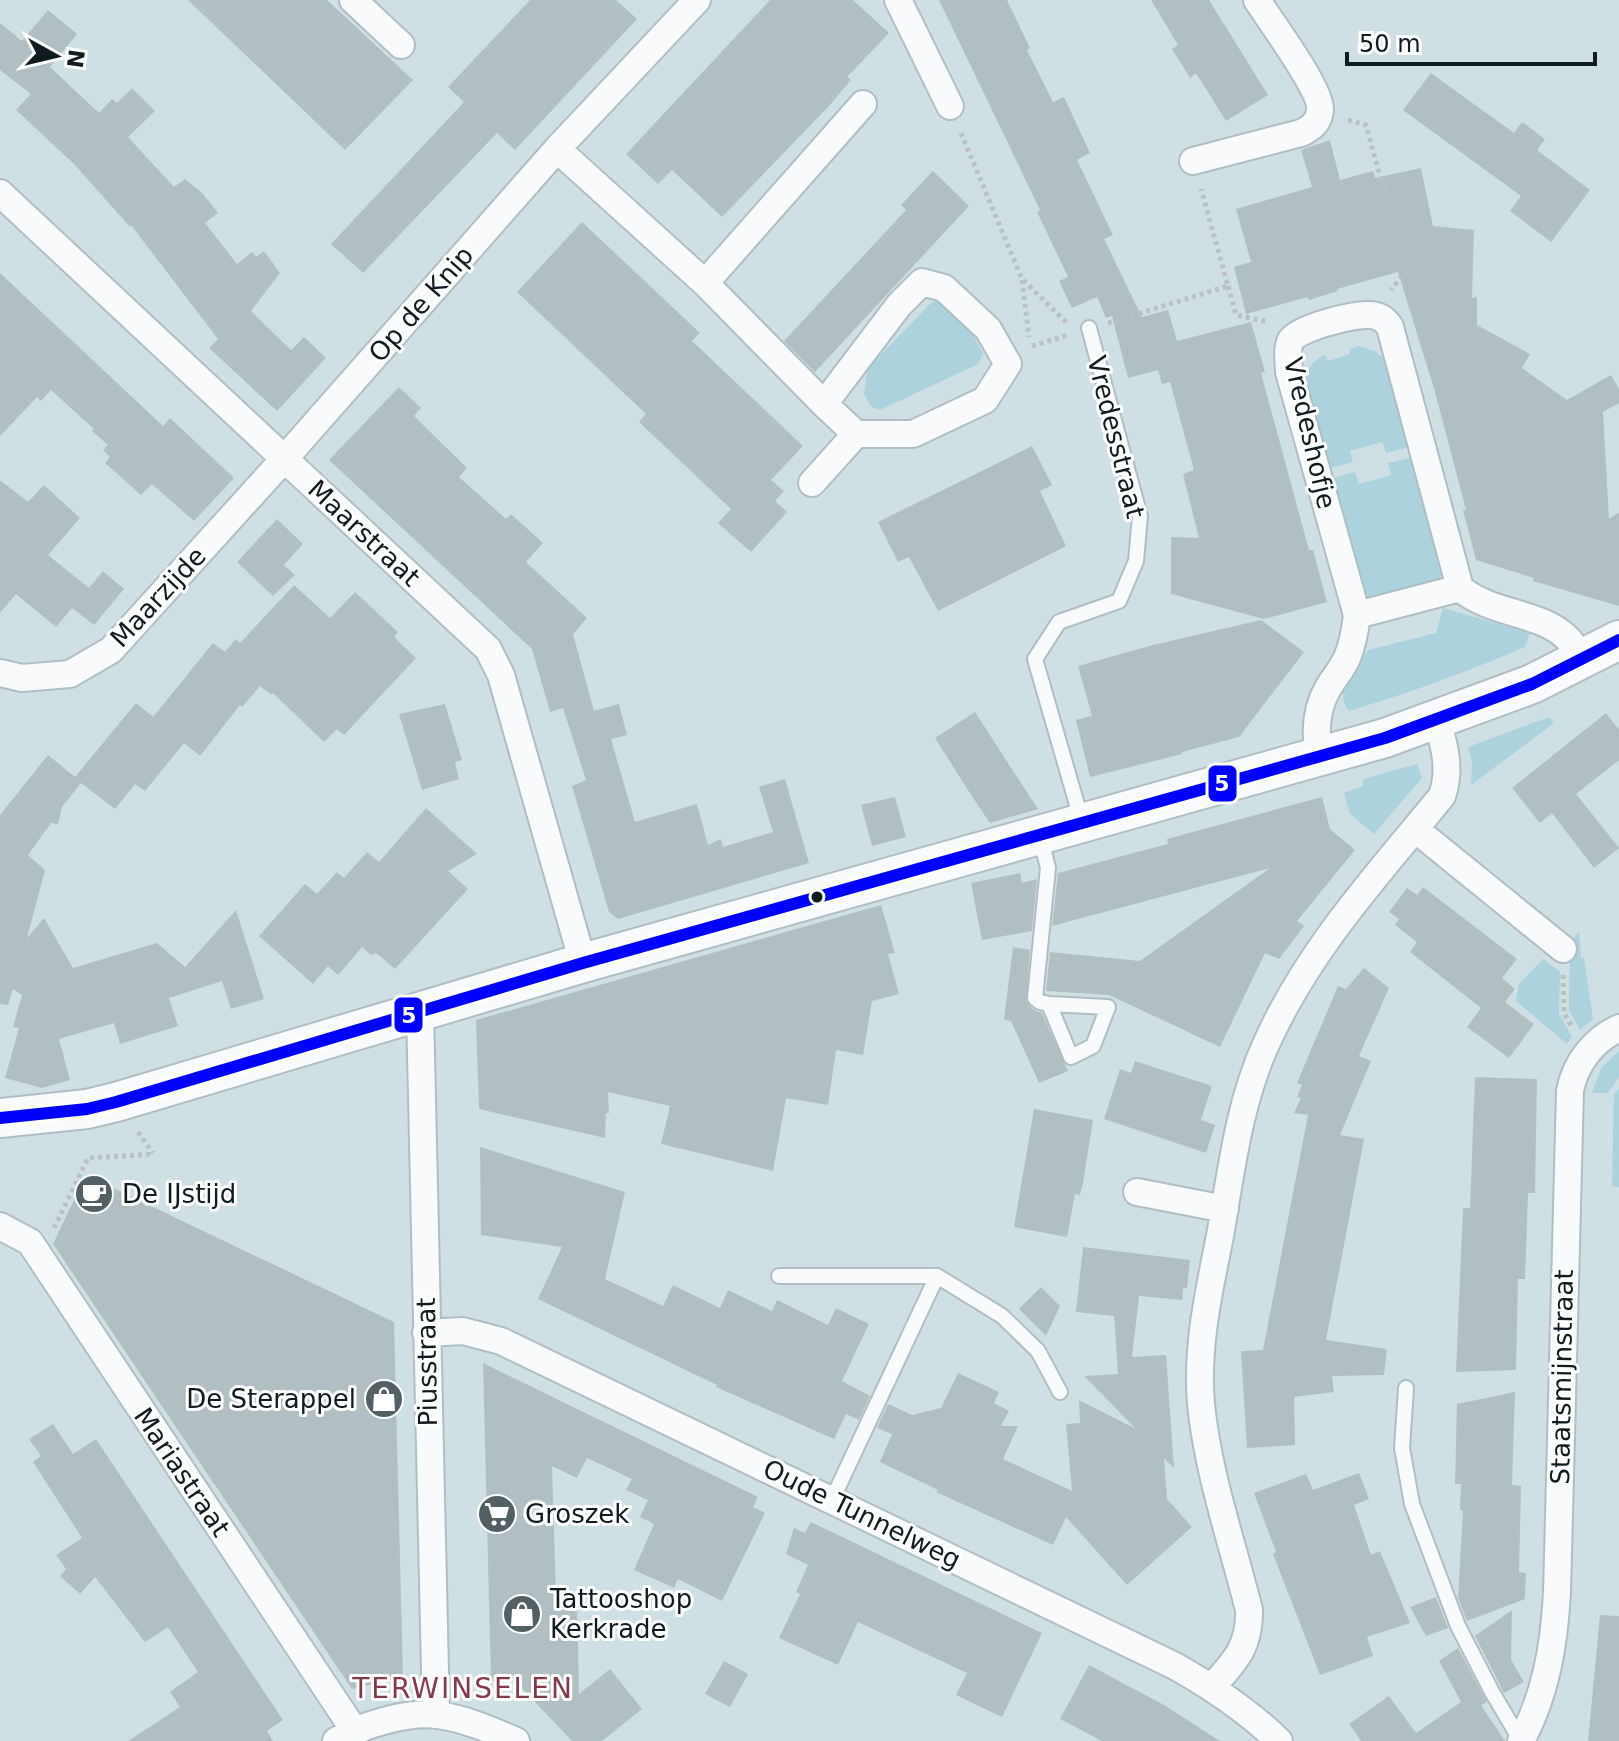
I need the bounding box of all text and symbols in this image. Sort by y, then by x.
north arrow [16,16,96,96]
scale bar [1347,16,1595,66]
text: 50 m [1359,30,1421,58]
text: N [62,48,89,70]
street label: Op de Knip [363,240,479,368]
street label: Vredesstraat [1081,353,1151,521]
street label: Vredeshofje [1278,354,1342,512]
street label: Maarstraat [302,474,426,592]
street label: Maarzijde [104,541,212,653]
line badge: 5 [1207,764,1238,803]
text: 5 [1214,771,1230,796]
unlabelled marker [809,889,825,905]
line badge: 5 [393,996,424,1034]
text: 5 [401,1003,417,1028]
cafe icon: De IJstijd [73,1173,115,1215]
place label: De IJstijd [122,1179,236,1209]
street label: Staatsmijnstraat [1545,1269,1579,1485]
street label: Piusstraat [411,1297,443,1427]
shop icon: De Sterappel [363,1378,405,1420]
place label: De Sterappel [186,1384,356,1414]
street label: Mariastraat [128,1402,236,1542]
street label: Oude Tunnelweg [758,1453,966,1575]
supermarket icon: Groszek [476,1493,518,1535]
place label: Groszek [525,1499,629,1529]
place label: Tattooshop Kerkrade [549,1584,692,1644]
shop icon: Tattooshop Kerkrade [501,1593,543,1635]
district label: TERWINSELEN [351,1672,574,1705]

